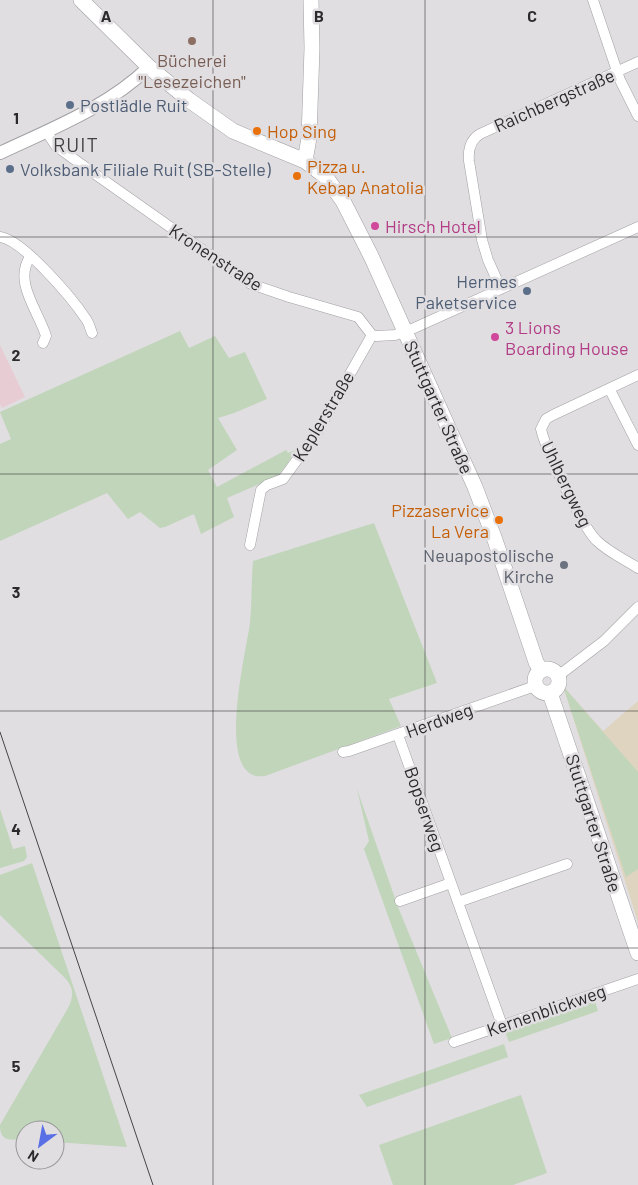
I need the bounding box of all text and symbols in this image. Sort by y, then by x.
text: A [101,6,112,25]
text: B [314,6,324,25]
text: C [527,6,537,25]
marker: Bücherei "Lesezeichen" [186,35,198,47]
place label: Bücherei "Lesezeichen" [138,49,246,92]
street label: Raichbergstraße [490,64,618,136]
place label: Postlädle Ruit [80,94,188,116]
marker: Postlädle Ruit [64,99,76,111]
text: 1 [13,108,19,127]
place label: Hop Sing [267,120,337,142]
marker: Hop Sing [251,125,263,137]
district label: RUIT [53,132,99,156]
place label: Pizza u. Kebap Anatolia [307,155,424,198]
place label: Volksbank Filiale Ruit (SB-Stelle) [20,158,271,180]
marker: Volksbank Filiale Ruit (SB-Stelle) [4,163,16,175]
marker: Pizza u. Kebap Anatolia [291,170,303,182]
place label: Hirsch Hotel [385,215,481,237]
street label: Kronenstraße [165,219,267,295]
marker: Hirsch Hotel [369,220,381,232]
place label: Hermes Paketservice [415,270,517,313]
marker: Hermes Paketservice [521,285,533,297]
place label: 3 Lions Boarding House [505,316,629,359]
marker: 3 Lions Boarding House [489,331,501,343]
street label: Stuttgarter Straße [400,337,478,477]
text: 2 [12,345,21,364]
street label: Keplerstraße [288,367,358,465]
street label: Uhlbergweg [537,438,597,530]
place label: Pizzaservice La Vera [391,499,489,542]
marker: Pizzaservice La Vera [493,514,505,526]
place label: Neuapostolische Kirche [423,544,554,587]
marker: Neuapostolische Kirche [558,559,570,571]
text: 3 [12,582,20,601]
street label: Herdweg [403,698,475,742]
street label: Stuttgarter Straße [561,751,627,895]
street label: Bopserweg [400,764,450,854]
text: 4 [11,819,21,838]
street label: Kernenblickweg [484,979,608,1041]
text: 5 [12,1056,21,1075]
north arrow [15,1120,65,1170]
text: N [24,1147,41,1166]

